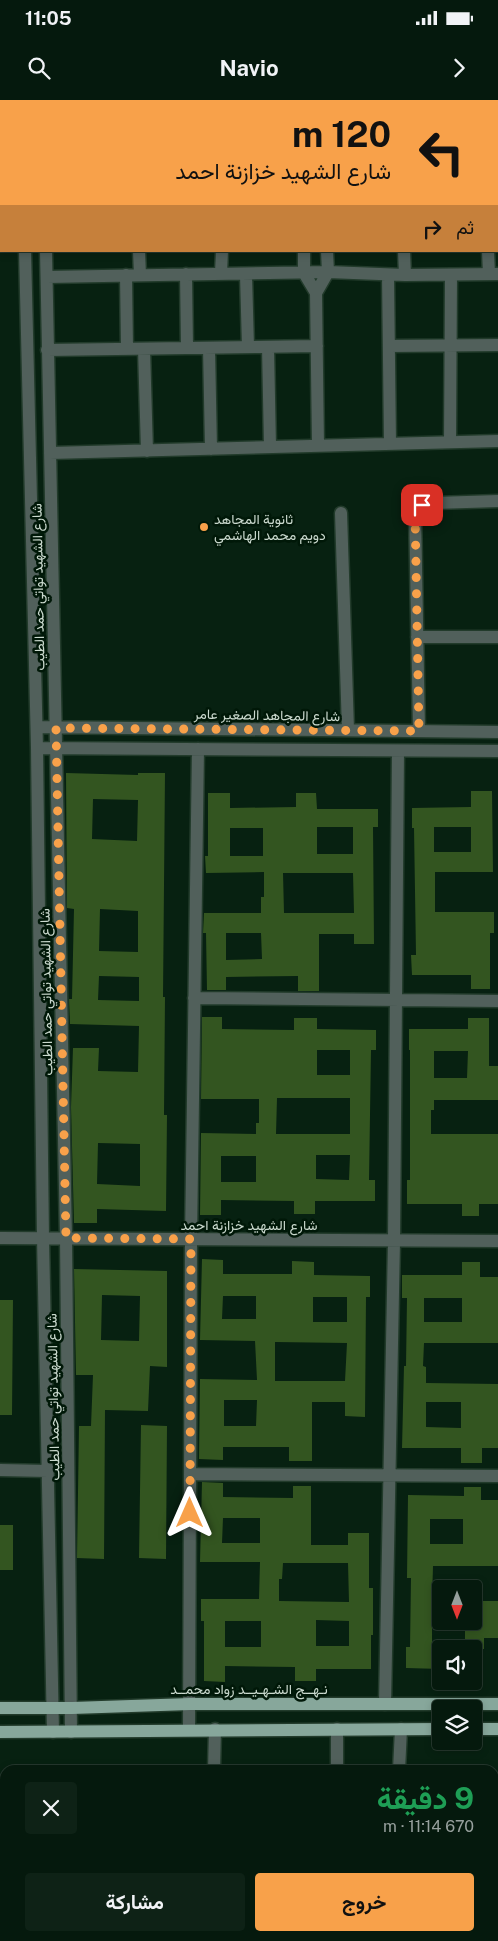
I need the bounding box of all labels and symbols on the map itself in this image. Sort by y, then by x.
pin [401,484,443,526]
street label: شارع الشهيد تواتي حمد الطيب [29,503,51,671]
place label: ثانوية المجاهد دويم محمد الهاشمي [214,511,326,547]
marker: ثانوية المجاهد دويم محمد الهاشمي [198,521,210,533]
street label: شارع المجاهد الصغير عامر [193,706,340,727]
street label: شارع الشهيد تواتي حمد الطيب [37,908,59,1076]
street label: شارع الشهيد خزازنة احمد [180,1217,318,1236]
street label: شارع الشهيد تواتي حمد الطيب [44,1313,66,1481]
position arrow [163,1486,215,1538]
north arrow [432,1580,482,1630]
street label: نـهــج الشـهـيــد زواد محمــد [170,1681,328,1700]

